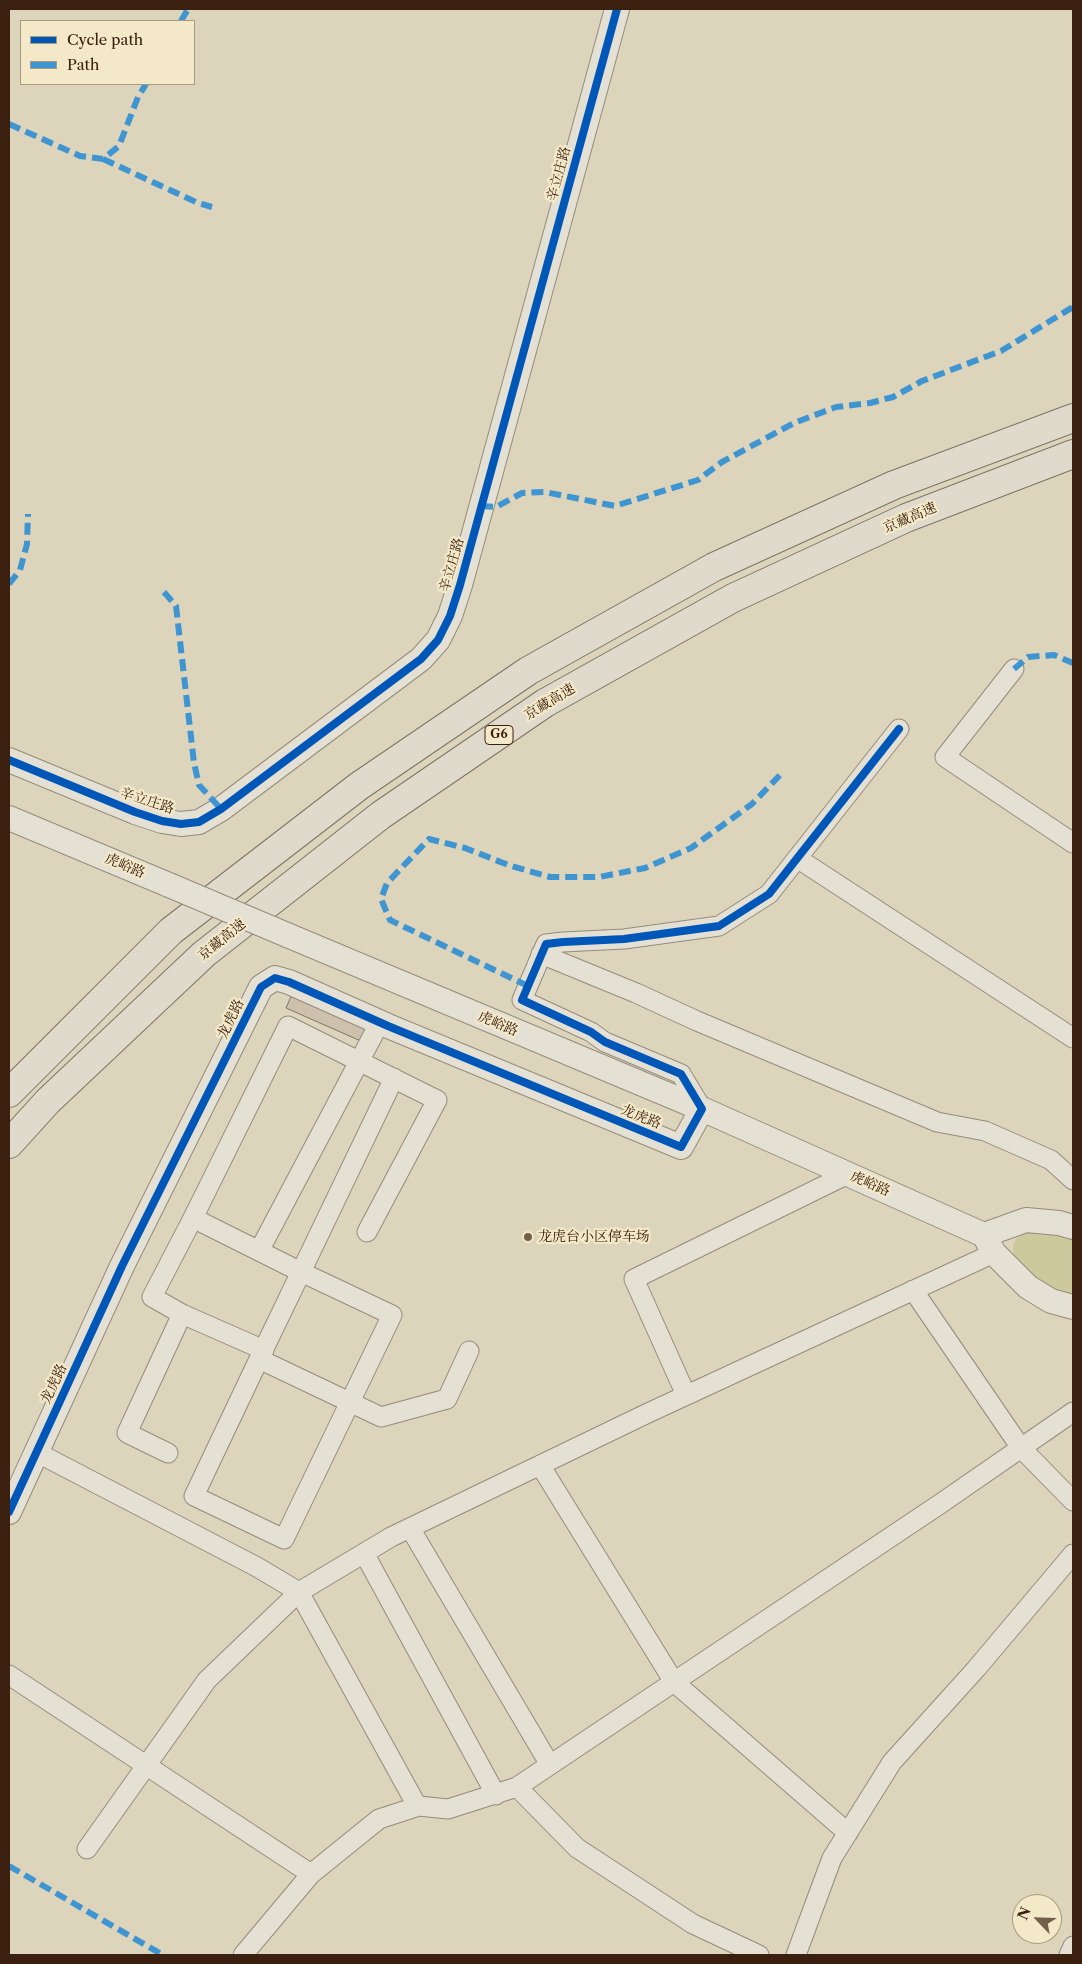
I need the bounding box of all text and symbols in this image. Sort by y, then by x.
legend [20,20,195,85]
text: Cycle path [67,30,143,49]
text: Path [67,55,99,74]
street label: 辛立庄路 [544,145,574,203]
street label: 京藏高速 [881,499,939,537]
street label: 辛立庄路 [436,536,468,594]
street label: 京藏高速 [522,680,578,724]
road number: G6 [485,726,513,744]
street label: 辛立庄路 [118,784,176,818]
street label: 虎峪路 [102,850,148,882]
street label: 京藏高速 [195,916,249,964]
street label: 龙虎路 [214,996,248,1042]
street label: 虎峪路 [475,1008,521,1040]
street label: 龙虎路 [618,1101,664,1133]
street label: 虎峪路 [847,1168,893,1200]
place label: 龙虎台小区停车场 [538,1229,650,1245]
marker: 龙虎台小区停车场 [522,1231,534,1243]
street label: 龙虎路 [38,1361,70,1407]
north arrow [1012,1894,1062,1944]
text: N [1014,1904,1035,1923]

